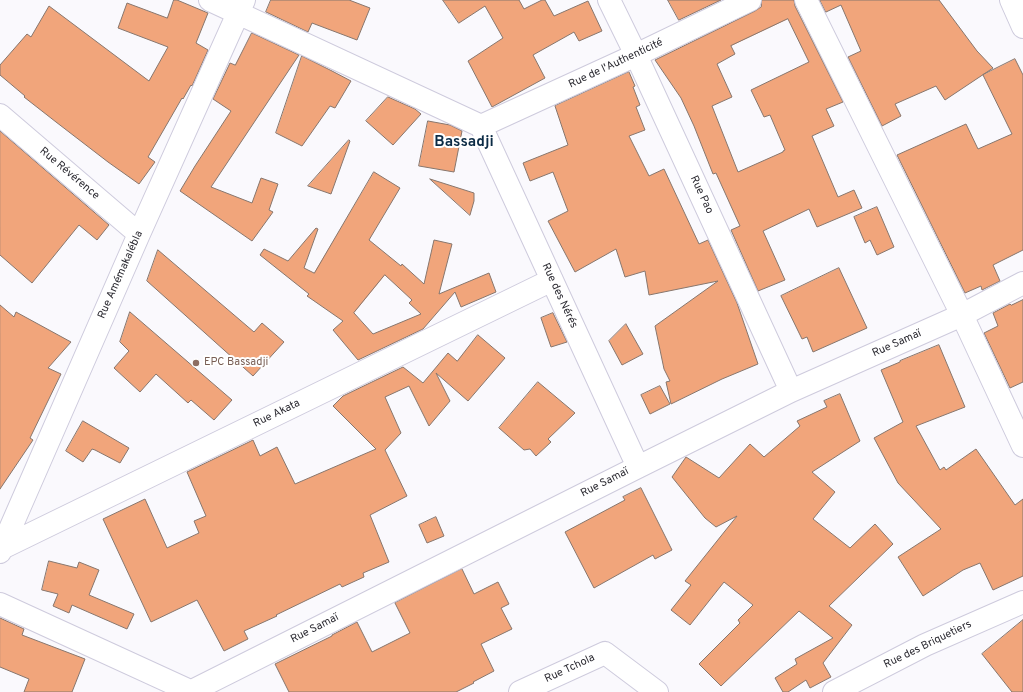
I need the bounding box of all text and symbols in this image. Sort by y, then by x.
street label: Rue de l'Authenticité [567,36,665,92]
district label: Bassadji [434,134,494,152]
street label: Rue Révérence [36,145,102,203]
street label: Rue Pao [686,174,716,216]
street label: Rue Amémakalébla [96,229,146,321]
street label: Rue des Nérés [538,261,580,331]
street label: Rue Samaï [870,327,924,361]
place label: EPC Bassadji [204,356,268,370]
marker: EPC Bassadji [191,358,201,368]
street label: Rue Akata [252,397,302,431]
street label: Rue Samaï [579,465,631,501]
street label: Rue Samaï [289,611,341,647]
street label: Rue des Briquetiers [882,618,974,672]
street label: Rue Tchola [543,652,597,686]

